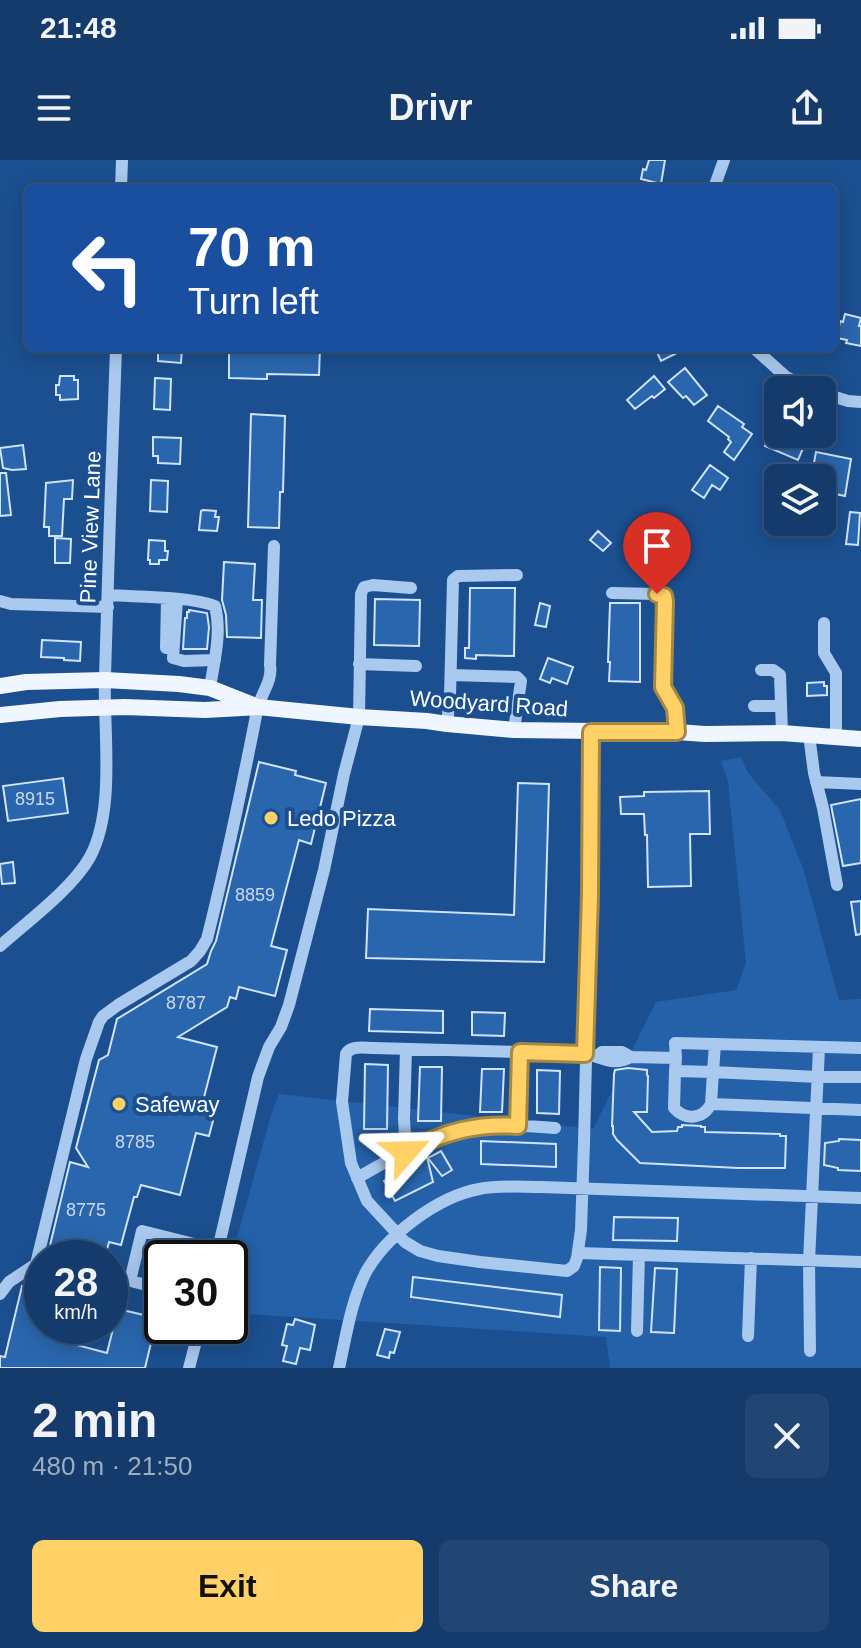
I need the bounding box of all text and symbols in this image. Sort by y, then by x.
text: 21:48 [40,11,117,44]
icon: menu [32,86,76,130]
icon: share [785,86,829,130]
text: Drivr [388,87,473,128]
text: 70 m [188,215,316,278]
icon: left [56,216,160,320]
text: Turn left [188,281,319,322]
map controls [764,376,836,536]
button: sound [764,376,836,448]
street label: Pine View Lane [75,450,106,604]
button: layers [764,464,836,536]
pin [623,512,691,594]
icon: arrive [635,524,679,568]
street label: Woodyard Road [409,685,569,721]
house number: 8915 [15,789,55,809]
place label: Ledo Pizza [287,806,397,831]
marker: Ledo Pizza [262,809,280,827]
house number: 8859 [235,885,275,905]
house number: 8787 [166,993,206,1013]
place label: Safeway [135,1092,219,1117]
marker: Safeway [110,1095,128,1113]
position arrow [364,1110,448,1194]
house number: 8785 [115,1132,155,1152]
house number: 8775 [66,1200,106,1220]
speed limit sign: 30 [144,1240,248,1344]
text: 28 [54,1260,98,1304]
text: km/h [54,1301,98,1323]
text: 2 min [32,1394,157,1447]
button: close [745,1394,829,1478]
text: 480 m · 21:50 [32,1451,192,1481]
button: Exit [32,1540,423,1632]
button: Share [439,1540,829,1632]

